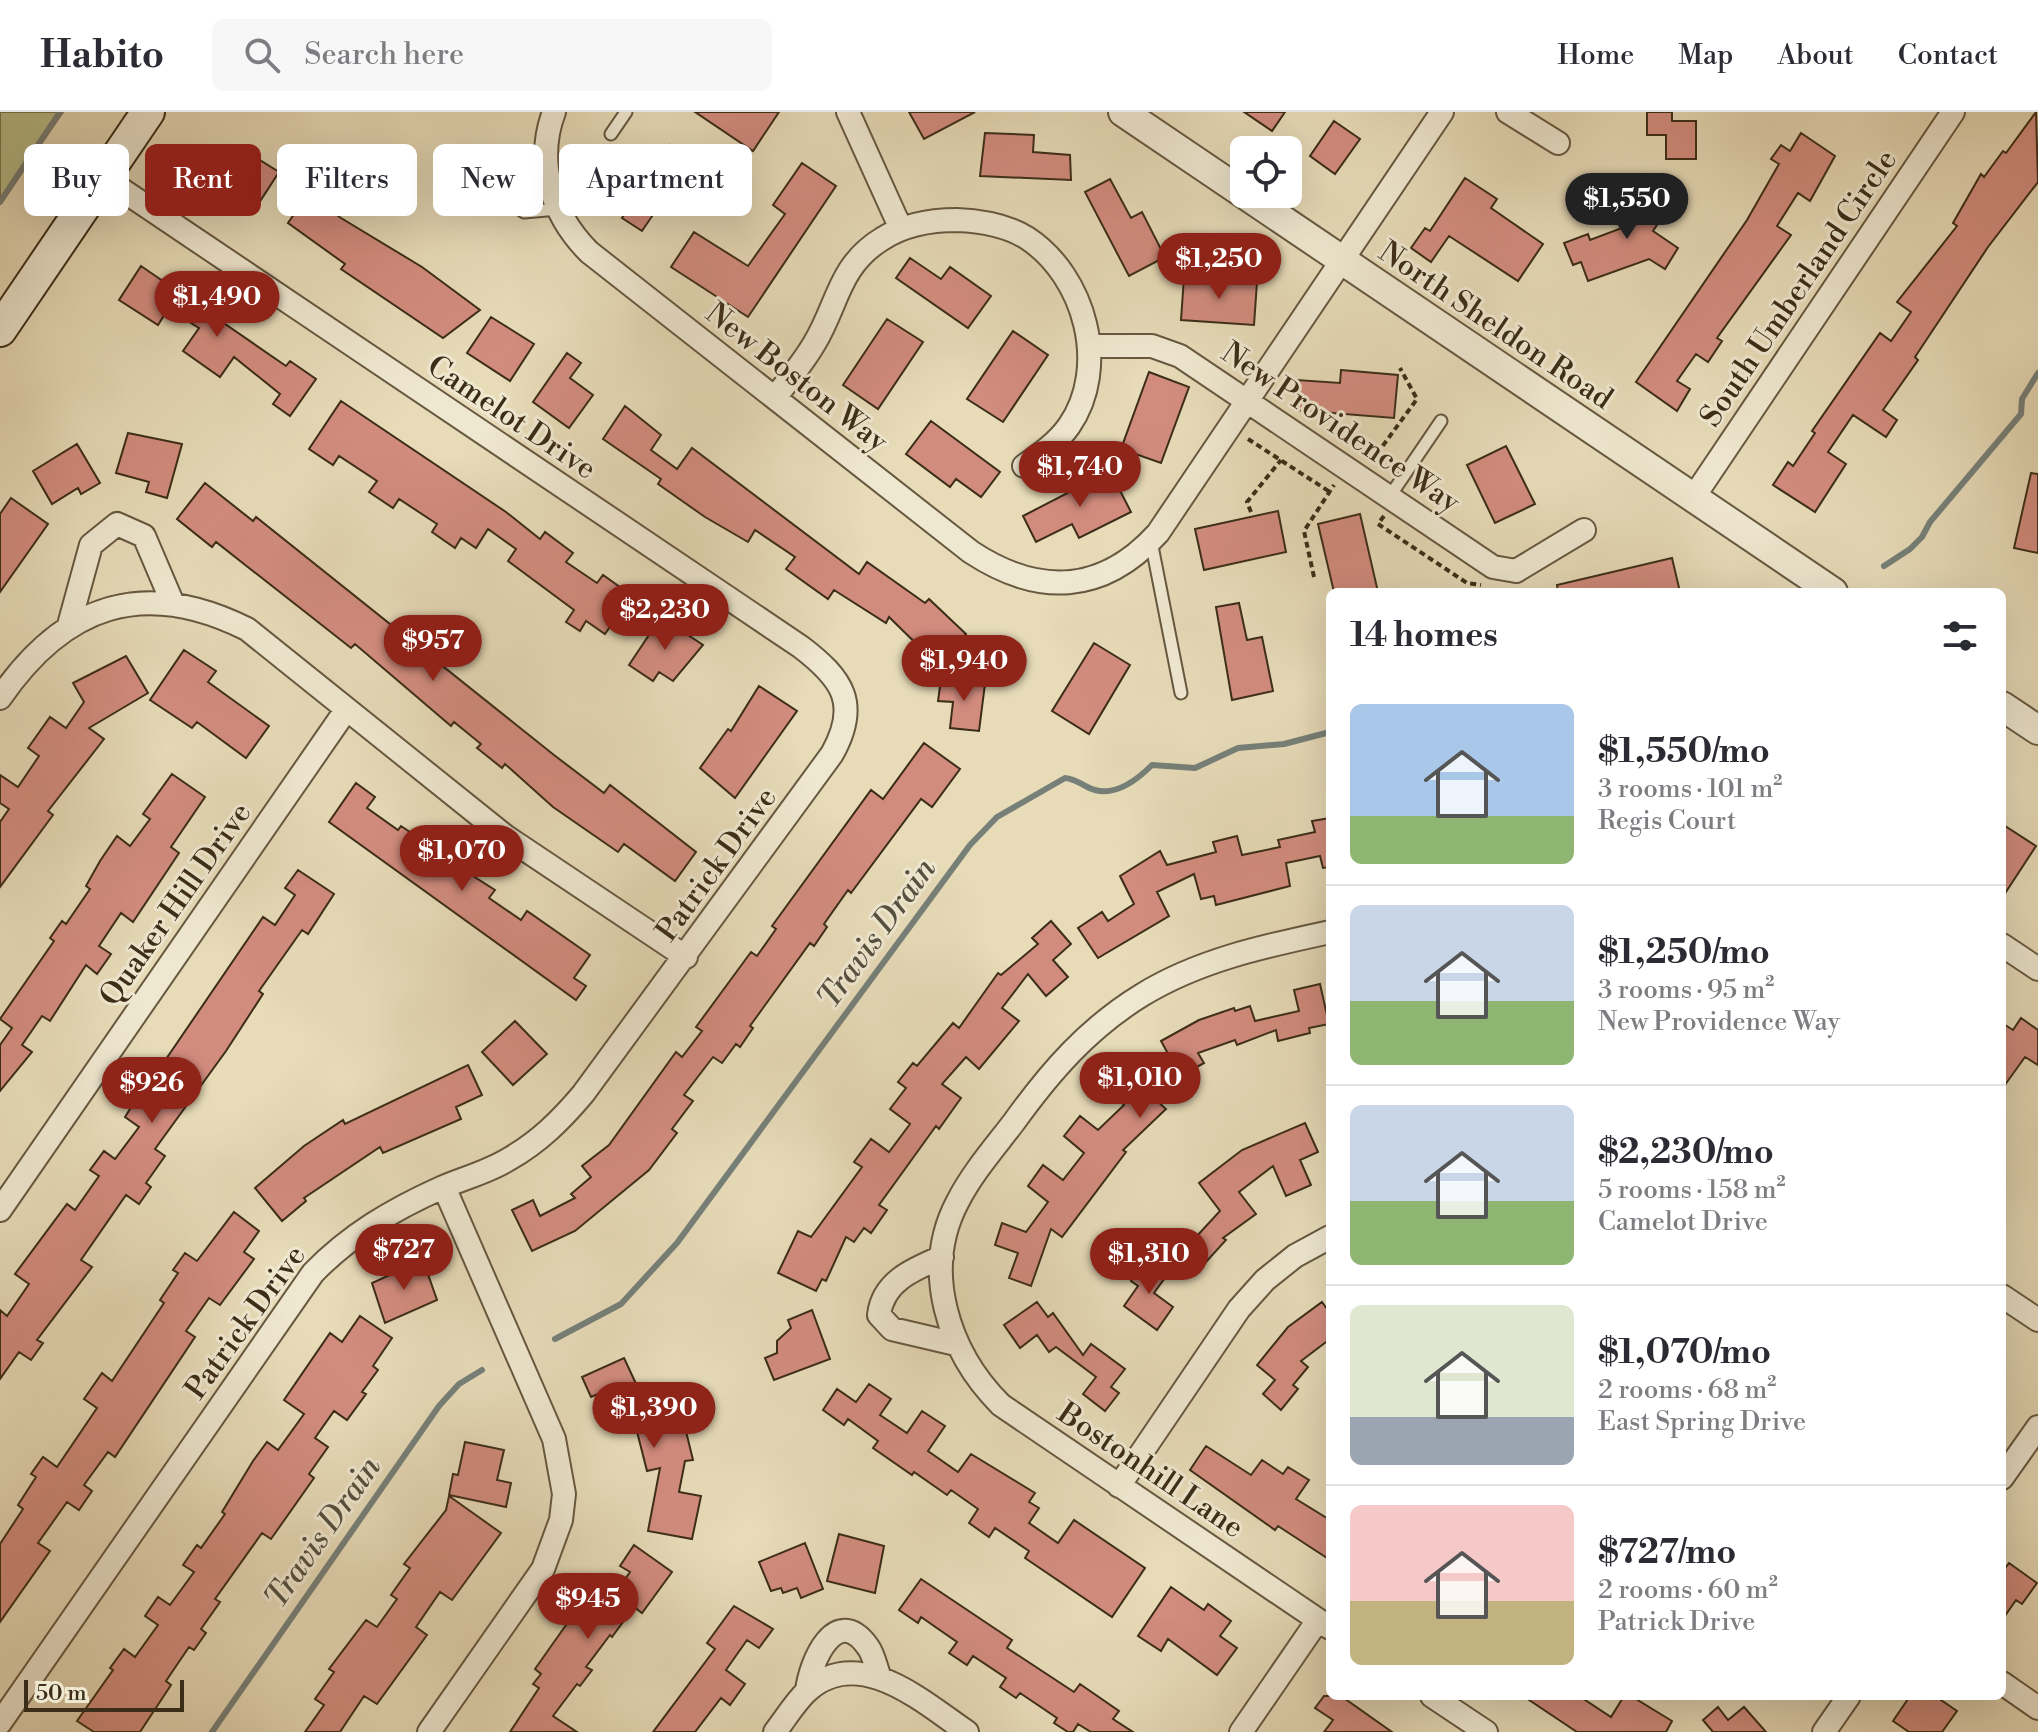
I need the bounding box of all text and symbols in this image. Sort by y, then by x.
search box [212,19,772,91]
text: Habito [40,32,164,79]
icon: search [240,33,284,77]
text: Search here [304,36,464,74]
text: Home [1558,38,1634,73]
text: Map [1678,38,1733,73]
text: About [1777,38,1854,73]
text: Contact [1898,38,1998,73]
map controls [1230,136,1302,208]
button: locate [1230,136,1302,208]
street label: South Umberland Circle [1692,143,1906,434]
chip: Buy [24,144,129,216]
chip: Rent [145,144,261,216]
chip: Filters [277,144,417,216]
chip: New [433,144,543,216]
chip: Apartment [559,144,752,216]
pin: $1,550 [1562,173,1692,241]
text: $1,550 [1583,183,1671,215]
pin: $1,250 [1154,233,1284,301]
street label: North Sheldon Road [1371,233,1620,418]
text: $1,250 [1175,243,1263,275]
pin: $1,490 [152,271,282,339]
text: $1,490 [173,281,261,313]
street label: New Boston Way [698,295,896,461]
street label: New Providence Way [1214,334,1467,522]
street label: Camelot Drive [420,347,603,488]
pin: $1,740 [1015,441,1145,509]
text: $1,740 [1037,451,1123,483]
pin: $2,230 [600,584,730,652]
text: $2,230 [620,594,710,626]
icon: filters [1938,614,1982,658]
pin: $957 [386,615,480,683]
text: 14 homes [1350,615,1498,657]
text: $957 [402,625,464,657]
pin: $1,940 [899,635,1029,703]
text: $1,940 [920,645,1008,677]
text: $1,550/mo [1598,731,1770,773]
icon: home [1414,736,1510,832]
text: 3 rooms · 101 m² [1598,773,1782,805]
street label: Patrick Drive [648,780,786,949]
street label: Quaker Hill Drive [92,795,260,1014]
text: Regis Court [1598,805,1736,837]
pin: $1,070 [397,825,527,893]
text: $1,070 [418,835,506,867]
water label: Travis Drain [809,850,945,1017]
text: $1,250/mo [1598,932,1770,974]
icon: home [1414,937,1510,1033]
text: 3 rooms · 95 m² [1598,974,1774,1006]
text: New Providence Way [1598,1006,1840,1038]
pin: $1,010 [1075,1052,1205,1120]
pin: $926 [105,1057,199,1125]
text: $1,010 [1098,1062,1182,1094]
text: $926 [120,1067,184,1099]
text: $2,230/mo [1598,1132,1774,1174]
icon: home [1414,1137,1510,1233]
text: 5 rooms · 158 m² [1598,1174,1786,1206]
text: Camelot Drive [1598,1206,1768,1238]
pin: $727 [357,1224,451,1292]
pin: $1,310 [1084,1228,1214,1296]
text: $727 [373,1234,435,1266]
street label: Patrick Drive [177,1238,315,1407]
text: $1,310 [1108,1238,1190,1270]
text: $1,070/mo [1598,1332,1771,1374]
icon: home [1414,1337,1510,1433]
text: 2 rooms · 68 m² [1598,1374,1776,1406]
pin: $1,390 [589,1382,719,1450]
text: $1,390 [610,1392,698,1424]
street label: Bostonhill Lane [1049,1394,1251,1547]
text: East Spring Drive [1598,1406,1806,1438]
water label: Travis Drain [256,1448,390,1616]
text: $727/mo [1598,1532,1736,1574]
icon: home [1414,1537,1510,1633]
pin: $945 [541,1573,635,1641]
text: 2 rooms · 60 m² [1598,1574,1778,1606]
text: $945 [555,1583,621,1615]
text: Patrick Drive [1598,1606,1755,1638]
scale bar [24,1676,184,1712]
text: 50 m [36,1680,87,1707]

